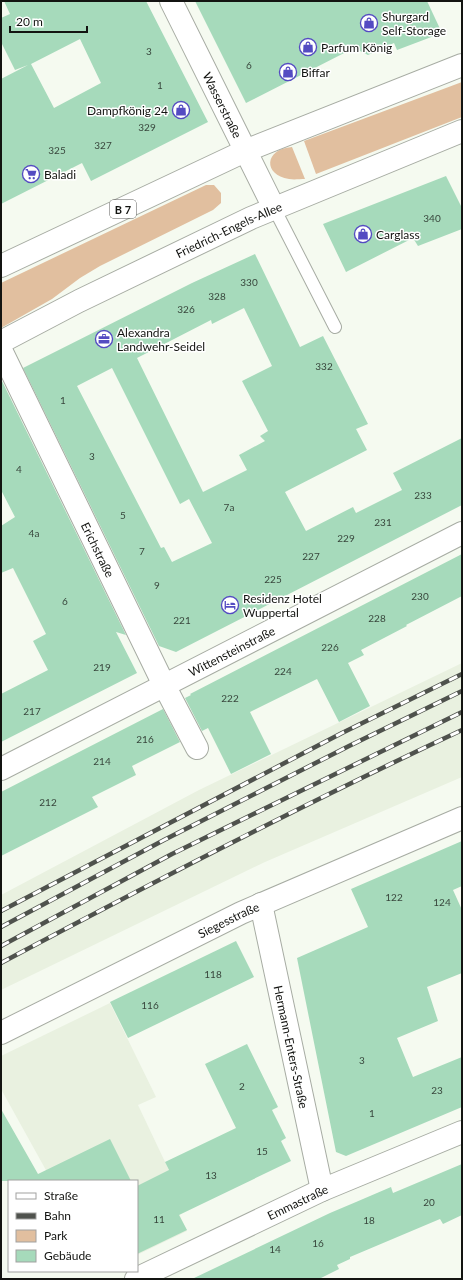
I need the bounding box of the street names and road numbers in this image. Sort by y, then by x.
street label: Wasserstraße [200,69,245,140]
street label: Friedrich-Engels-Allee [173,199,284,261]
road number: B 7 [110,200,136,218]
street label: Erichstraße [78,520,118,580]
street label: Wittensteinstraße [186,623,277,679]
street label: Siegesstraße [195,899,261,941]
street label: Hermann-Enters-Straße [271,984,312,1110]
street label: Emmastraße [265,1181,330,1223]

